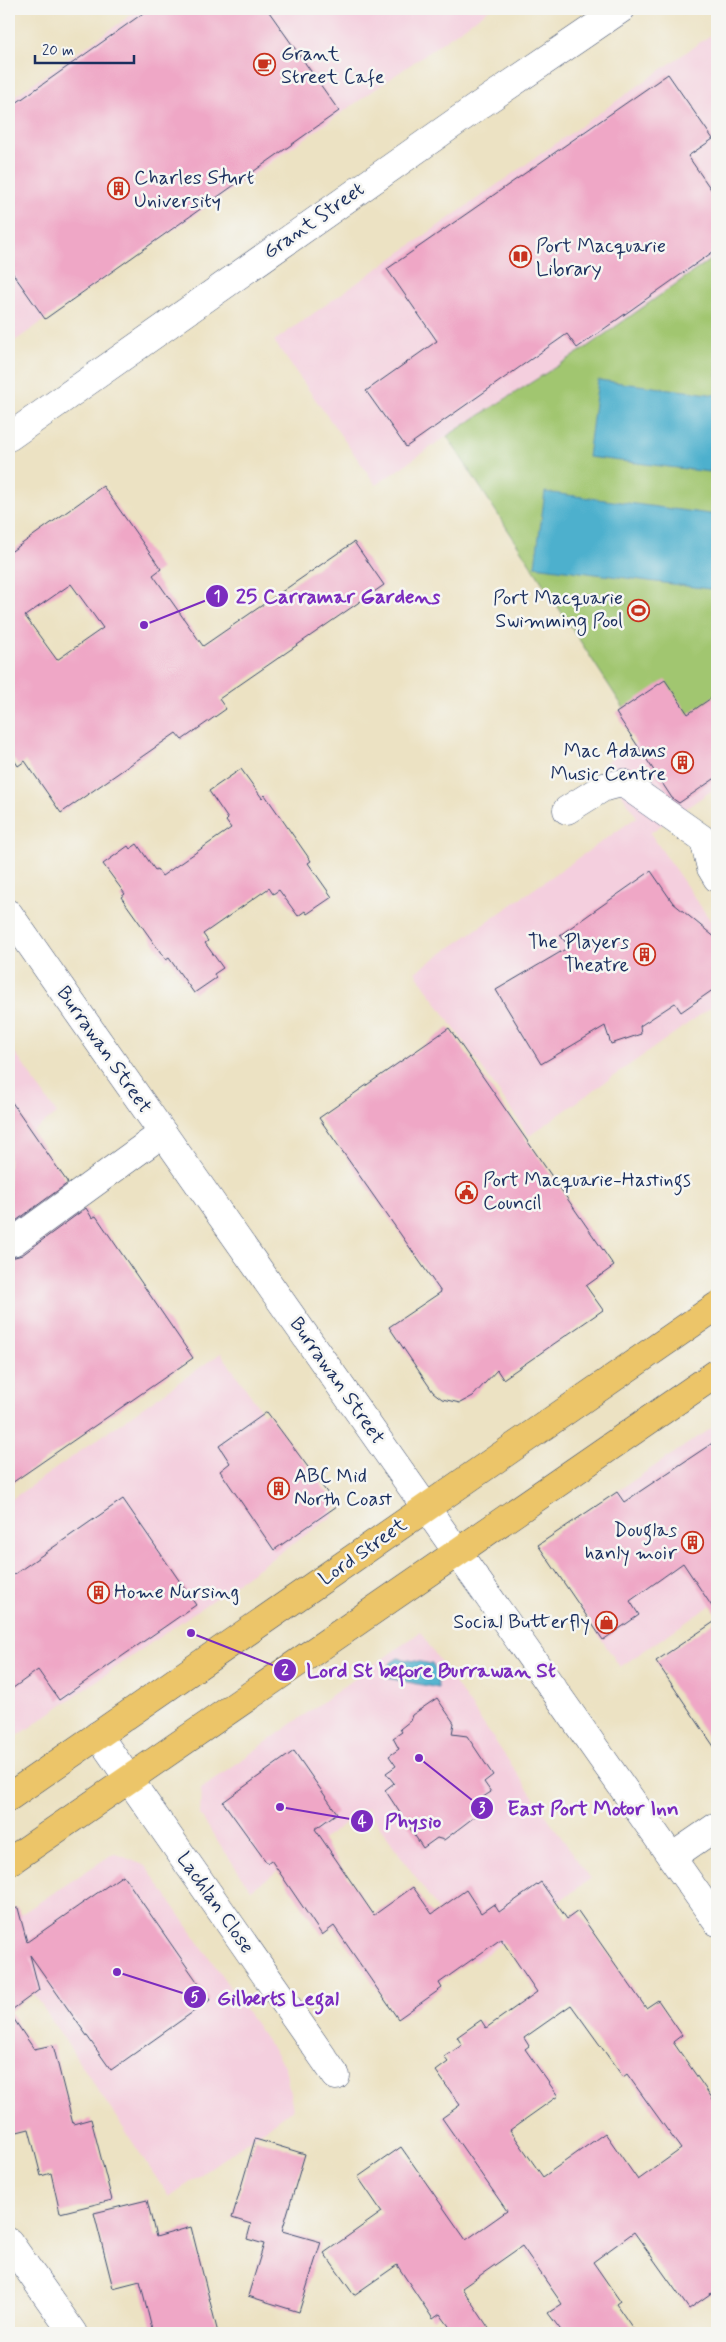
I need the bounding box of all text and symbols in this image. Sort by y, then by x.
scale bar [35,32,134,64]
text: 20 m [42,41,74,61]
place label: Grant Street Cafe [281,41,385,91]
cafe icon: Grant Street Cafe [253,53,277,77]
place label: Charles Sturt University [134,165,254,215]
street label: Grant Street [258,176,370,266]
building icon: Charles Sturt University [106,177,130,201]
place label: Port Macquarie Library [536,233,666,283]
library icon: Port Macquarie Library [508,245,532,269]
callout: 25 Carramar Gardens [204,578,447,614]
text: 25 Carramar Gardens [236,583,441,611]
place label: Port Macquarie Swimming Pool [493,585,623,636]
text: 1 [214,587,220,607]
sports icon: Port Macquarie Swimming Pool [627,598,651,622]
place label: Mac Adams Music Centre [550,738,666,788]
building icon: Mac Adams Music Centre [670,751,694,775]
place label: The Players Theatre [528,929,629,979]
building icon: The Players Theatre [633,942,657,966]
street label: Burrawan Street [50,981,158,1119]
place label: Port Macquarie-Hastings Council [483,1167,691,1217]
public building icon: Port Macquarie-Hastings Council [455,1180,479,1204]
street label: Burrawan Street [283,1312,391,1450]
place label: ABC Mid North Coast [294,1463,392,1513]
building icon: ABC Mid North Coast [266,1476,290,1500]
street label: Lord Street [314,1512,413,1592]
place label: Douglas hanly moir [585,1517,678,1567]
building icon: Douglas hanly moir [681,1530,705,1554]
place label: Home Nursing [114,1579,239,1606]
building icon: Home Nursing [86,1580,110,1604]
place label: Social Butterfly [453,1609,590,1636]
shop icon: Social Butterfly [594,1610,618,1634]
callout: Lord St before Burrawan St [272,1652,565,1688]
text: Lord St before Burrawan St [306,1657,556,1687]
text: 2 [281,1661,289,1681]
callout: East Port Motor Inn [470,1790,691,1826]
text: East Port Motor Inn [507,1795,679,1823]
text: 3 [479,1799,486,1819]
callout: Physio [349,1803,451,1839]
text: Physio [385,1808,442,1836]
text: 4 [358,1812,367,1832]
street label: Lachlan Close [170,1847,260,1959]
callout: Gilberts Legal [182,1979,349,2015]
text: Gilberts Legal [217,1985,339,2015]
text: 5 [190,1988,200,2008]

